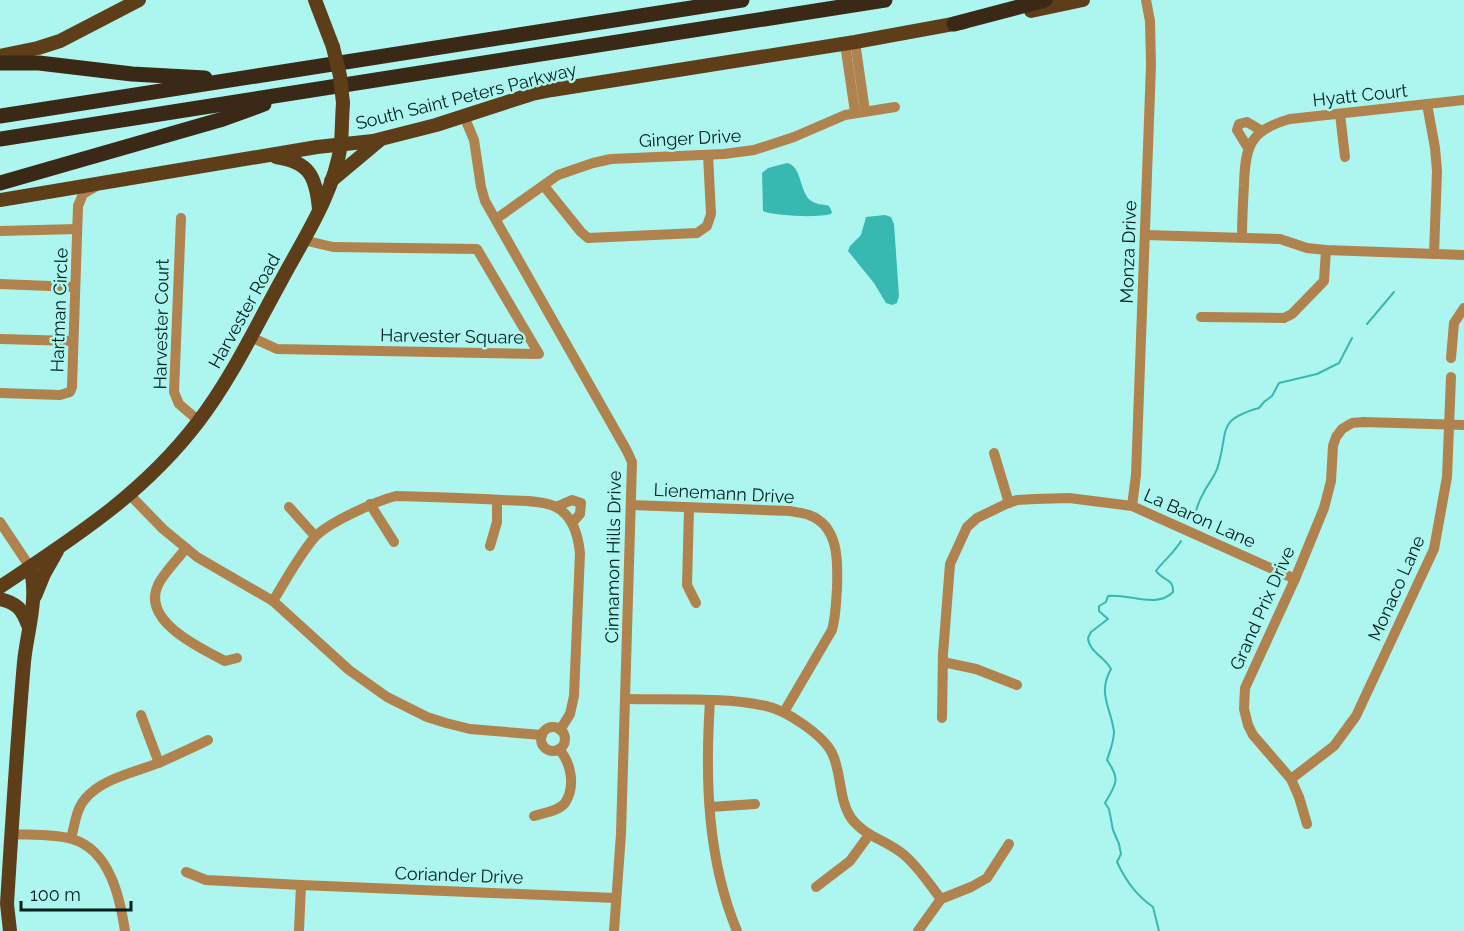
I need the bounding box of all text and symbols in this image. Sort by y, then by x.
street label: South Saint Peters Parkway [353,58,579,134]
street label: Hyatt Court [1312,80,1408,110]
street label: Ginger Drive [638,125,742,151]
street label: Monza Drive [1116,200,1140,304]
street label: Hartman Circle [46,247,72,373]
street label: Harvester Road [204,250,284,372]
street label: Harvester Court [149,258,173,390]
street label: Harvester Square [380,324,525,348]
street label: Cinnamon Hills Drive [601,470,625,643]
street label: Lienemann Drive [653,479,795,507]
street label: La Baron Lane [1141,484,1259,552]
street label: Monaco Lane [1363,532,1429,644]
street label: Grand Prix Drive [1225,542,1299,673]
street label: Coriander Drive [394,862,524,888]
scale bar [21,874,130,912]
text: 100 m [30,884,81,905]

